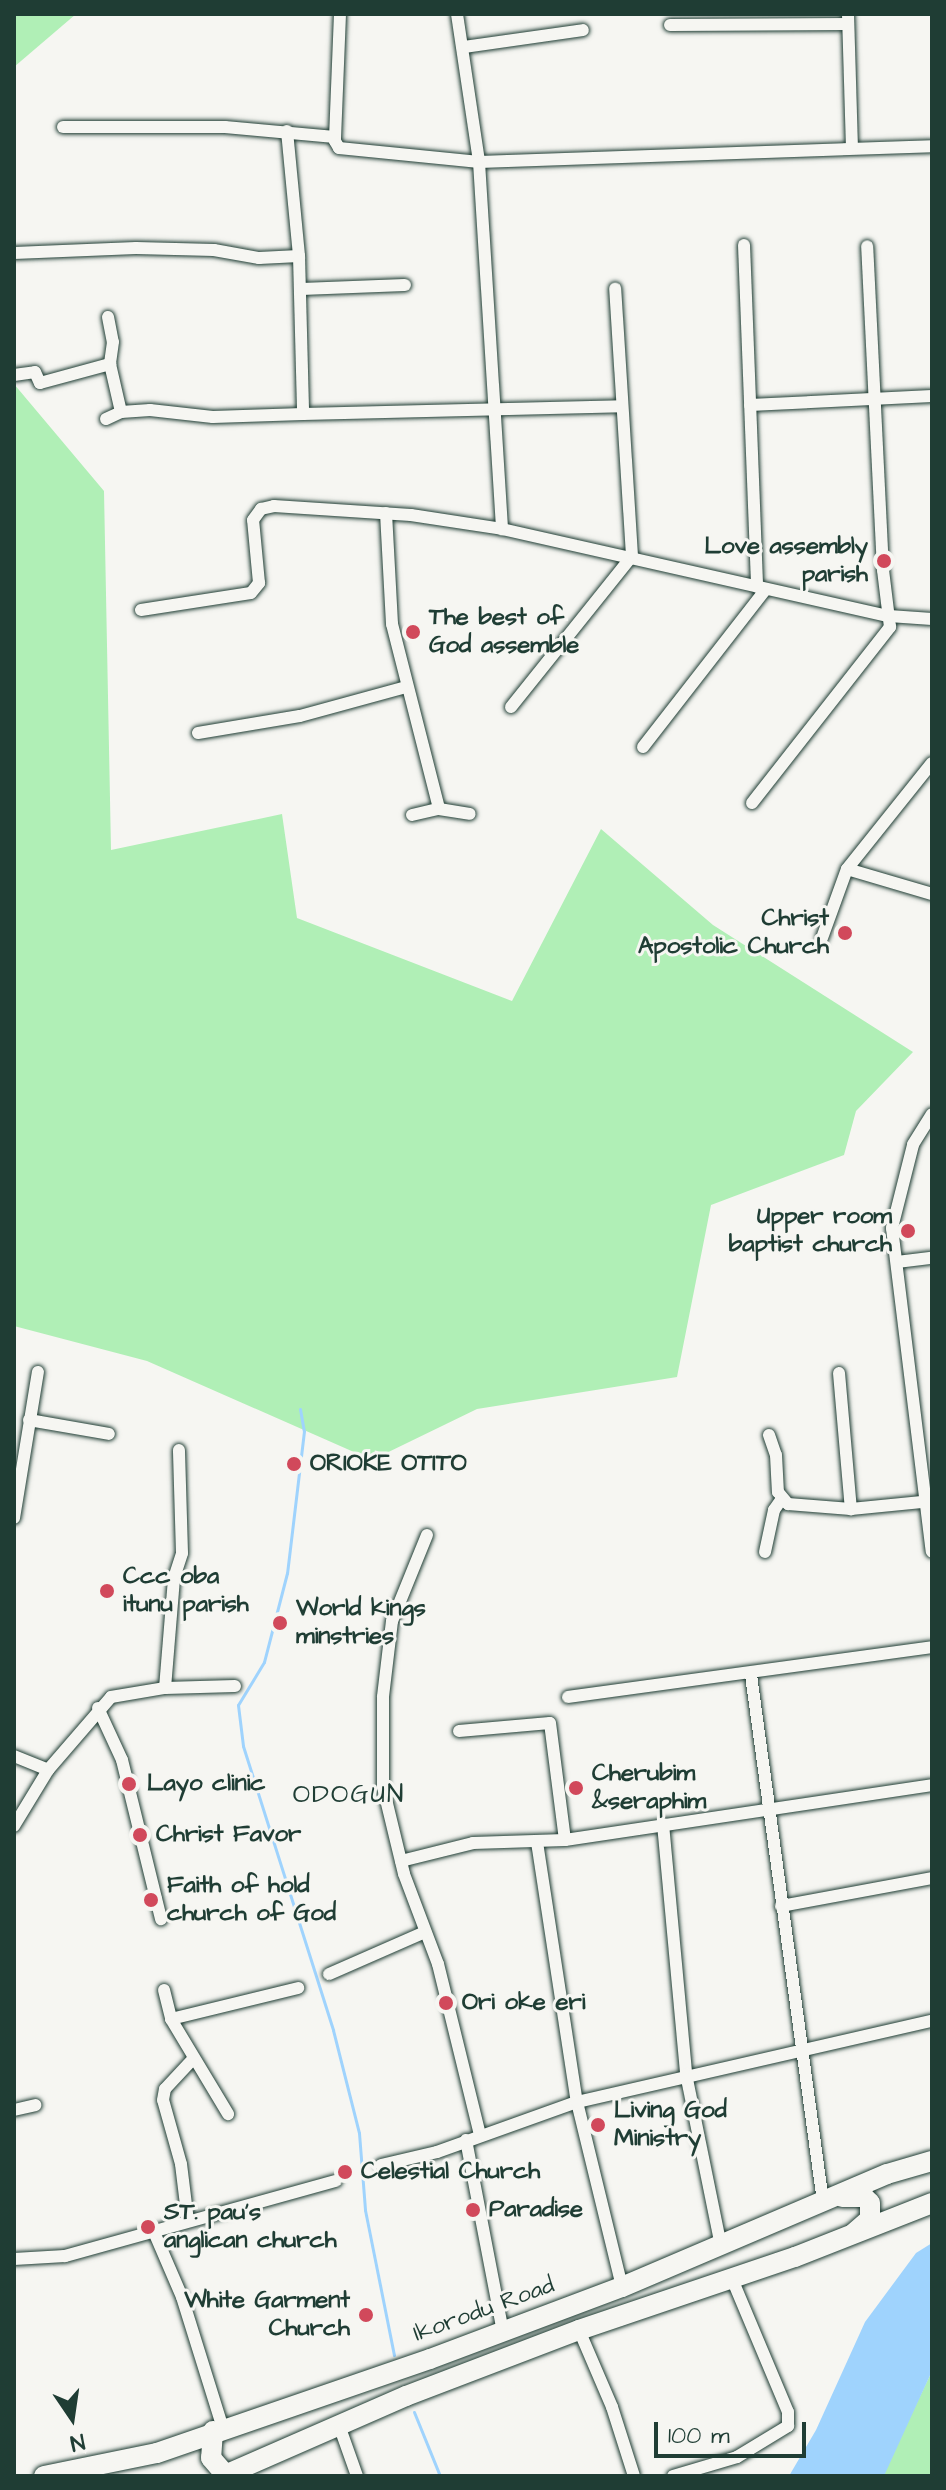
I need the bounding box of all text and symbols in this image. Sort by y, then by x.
place label: Love assembly parish [704,533,868,589]
marker: Love assembly parish [875,552,893,570]
place label: The best of God assemble [429,604,579,660]
marker: The best of God assemble [404,623,422,641]
place label: Christ Apostolic Church [638,905,829,961]
marker: Christ Apostolic Church [836,924,854,942]
place label: Upper room baptist church [729,1203,892,1259]
marker: Upper room baptist church [899,1222,917,1240]
place label: ORIOKE OTITO [310,1450,467,1478]
marker: ORIOKE OTITO [285,1455,303,1473]
place label: Ccc oba itunu parish [123,1563,249,1619]
marker: Ccc oba itunu parish [98,1582,116,1600]
place label: World kings minstries [296,1595,426,1651]
marker: World kings minstries [271,1614,289,1632]
place label: Cherubim &seraphim [592,1760,706,1816]
place label: Layo clinic [147,1770,266,1798]
marker: Layo clinic [118,1773,140,1795]
district label: ODOGUN [293,1779,405,1811]
marker: Cherubim &seraphim [567,1779,585,1797]
place label: Christ Favor [156,1821,301,1849]
marker: Christ Favor [131,1826,149,1844]
place label: Faith of hold church of God [167,1872,336,1928]
marker: Faith of hold church of God [142,1891,160,1909]
place label: Ori oke eri [462,1989,585,2017]
marker: Ori oke eri [437,1994,455,2012]
place label: Living God Ministry [614,2097,727,2153]
marker: Living God Ministry [589,2116,607,2134]
place label: Celestial Church [361,2158,540,2186]
marker: Celestial Church [336,2163,354,2181]
place label: Paradise [489,2196,583,2224]
place label: ST. pau's anglican church [164,2199,337,2255]
marker: Paradise [464,2201,482,2219]
marker: ST. pau's anglican church [139,2218,157,2236]
street label: Ikorodu Road [410,2271,558,2349]
place label: White Garment Church [184,2287,350,2343]
marker: White Garment Church [357,2306,375,2324]
north arrow [32,2378,112,2458]
scale bar [658,2406,810,2456]
text: 100 m [668,2419,730,2453]
text: N [67,2425,88,2459]

